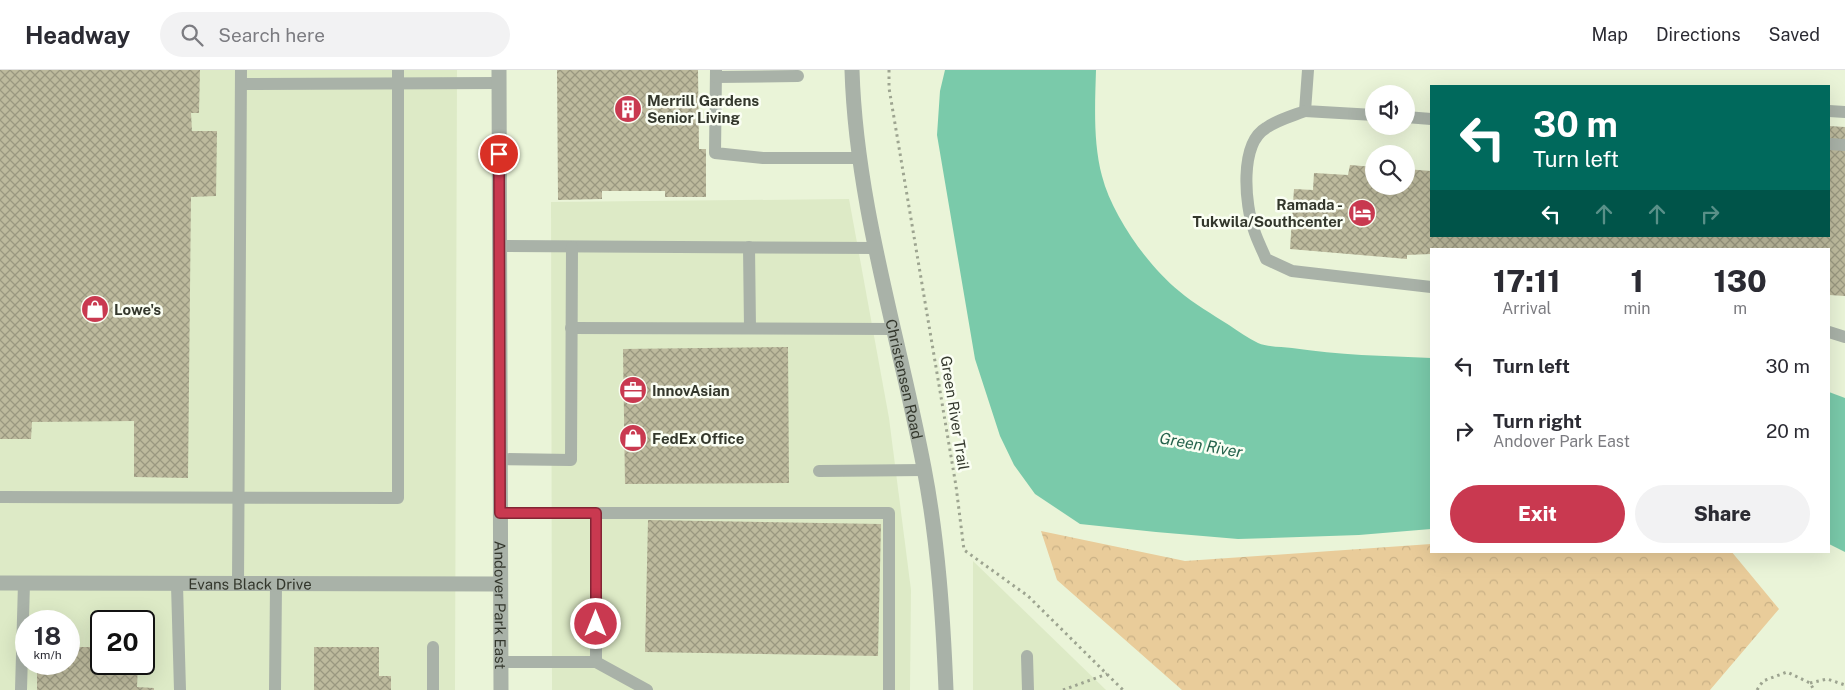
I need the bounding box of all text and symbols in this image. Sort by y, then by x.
search box [160,12,510,57]
text: Headway [25,21,130,49]
icon: search [178,21,206,49]
text: Search here [218,24,325,46]
text: Map [1591,24,1628,45]
text: Directions [1656,24,1741,45]
text: Saved [1769,24,1820,45]
map controls [1365,85,1415,195]
button: sound [1365,85,1415,135]
place label: Merrill Gardens Senior Living [647,92,759,126]
building icon: Merrill Gardens Senior Living [613,94,643,124]
text: 30 m [1533,104,1618,145]
icon: left [1450,105,1515,170]
pin [478,133,520,175]
icon: arrive [485,140,513,168]
button: search [1365,145,1415,195]
text: Turn left [1533,146,1619,172]
place label: Ramada - Tukwila/Southcenter [1193,196,1343,230]
hotel icon: Ramada - Tukwila/Southcenter [1347,198,1377,228]
icon: left [1537,200,1565,228]
icon: ahead [1590,200,1618,228]
icon: ahead [1643,200,1671,228]
icon: right [1696,200,1724,228]
text: 17:11 [1493,263,1560,299]
text: 1 [1630,263,1644,299]
text: 130 [1714,263,1767,299]
shop icon: Lowe's [80,294,110,324]
text: Arrival [1502,299,1551,318]
text: min [1623,299,1651,318]
text: m [1733,299,1747,318]
place label: Lowe's [114,301,161,318]
street label: Christensen Road [883,317,927,441]
icon: left [1450,352,1478,380]
street label: Green River Trail [938,354,972,472]
text: Turn left [1493,355,1570,377]
text: 30 m [1765,355,1810,377]
office icon: InnovAsian [618,375,648,405]
place label: InnovAsian [652,382,730,399]
text: Turn right [1493,410,1582,432]
icon: right [1450,417,1478,445]
text: 20 m [1766,420,1810,442]
shop icon: FedEx Office [618,423,648,453]
water label: Green River [1158,428,1245,462]
place label: FedEx Office [652,430,744,447]
text: Andover Park East [1493,432,1630,451]
button: Exit [1450,485,1625,543]
button: Share [1635,485,1810,543]
street label: Andover Park East [492,541,509,669]
street label: Evans Black Drive [188,575,312,592]
position arrow [569,597,621,649]
speed limit sign: 20 [90,610,155,675]
text: 18 [34,621,61,651]
text: km/h [33,648,62,662]

